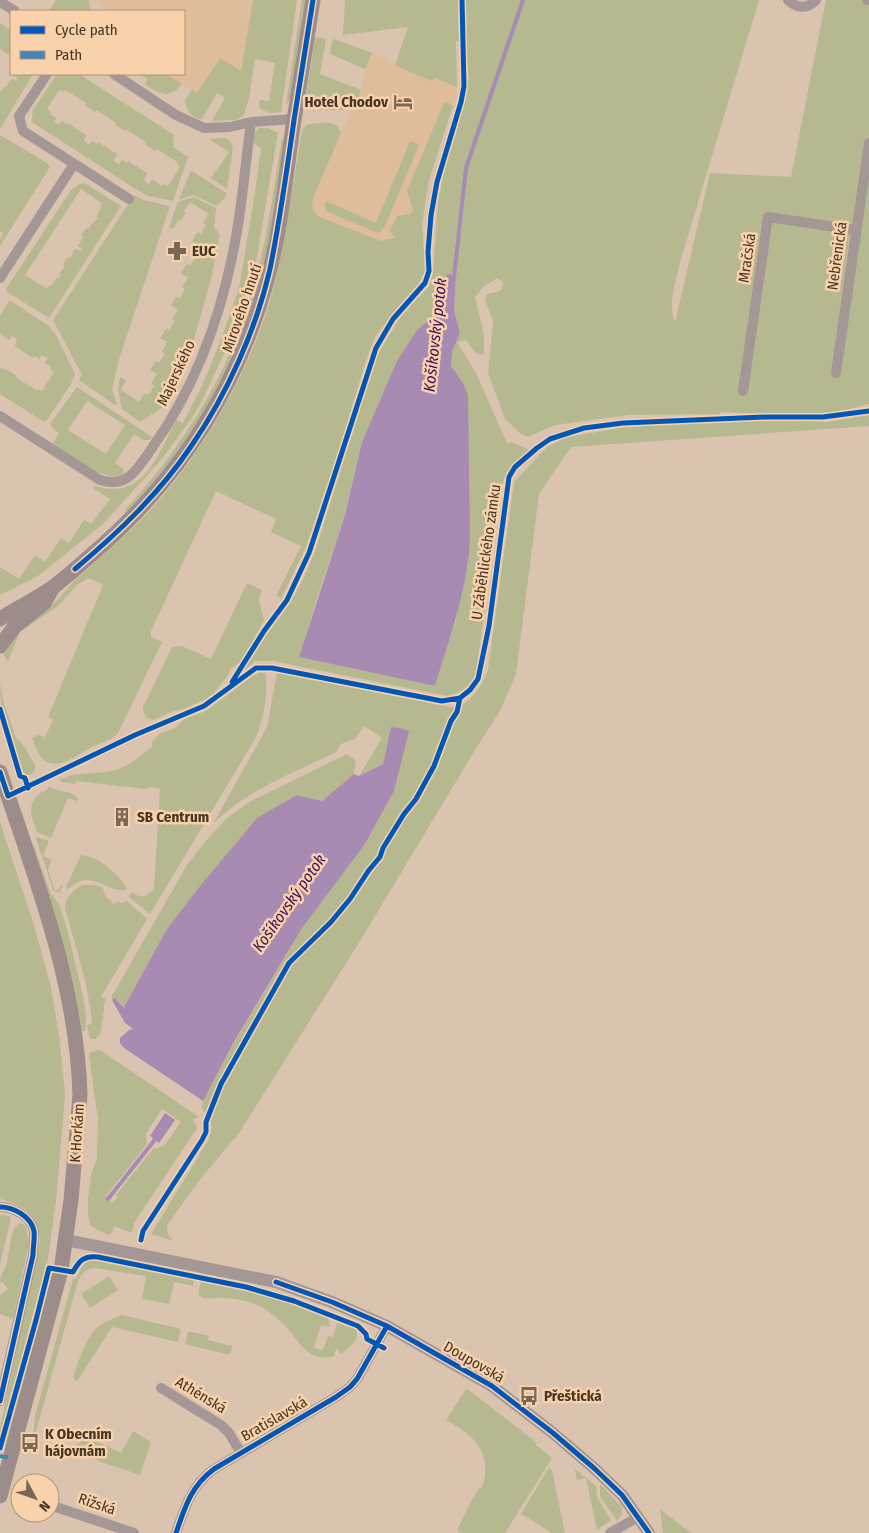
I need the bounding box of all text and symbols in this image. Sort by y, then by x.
legend [10,10,185,75]
text: Cycle path [55,21,118,39]
text: Path [55,46,82,64]
hotel icon: Hotel Chodov [392,91,414,113]
place label: Hotel Chodov [304,93,389,111]
street label: Nebřenická [823,221,851,291]
street label: Mračská [735,232,759,284]
pharmacy icon: EUC [166,240,188,262]
place label: EUC [192,242,216,260]
street label: Mírového hnutí [218,261,266,355]
water label: Košíkovský potok [420,277,450,393]
street label: Majerského [153,337,199,409]
street label: U Záběhlického zámku [468,483,504,621]
building icon: SB Centrum [111,806,133,828]
place label: SB Centrum [137,808,209,826]
water label: Košíkovský potok [248,851,330,955]
street label: K Horkám [66,1103,88,1163]
street label: Doupovská [440,1337,508,1387]
street label: Athénská [172,1373,230,1417]
bus stop icon: Přeštická [518,1385,540,1407]
place label: Přeštická [544,1387,602,1405]
street label: Bratislavská [238,1393,310,1445]
place label: K Obecním hájovnám [45,1425,112,1460]
bus stop icon: K Obecním hájovnám [19,1432,41,1454]
north arrow [10,1473,60,1523]
street label: Rižská [76,1489,118,1519]
text: N [35,1497,54,1515]

